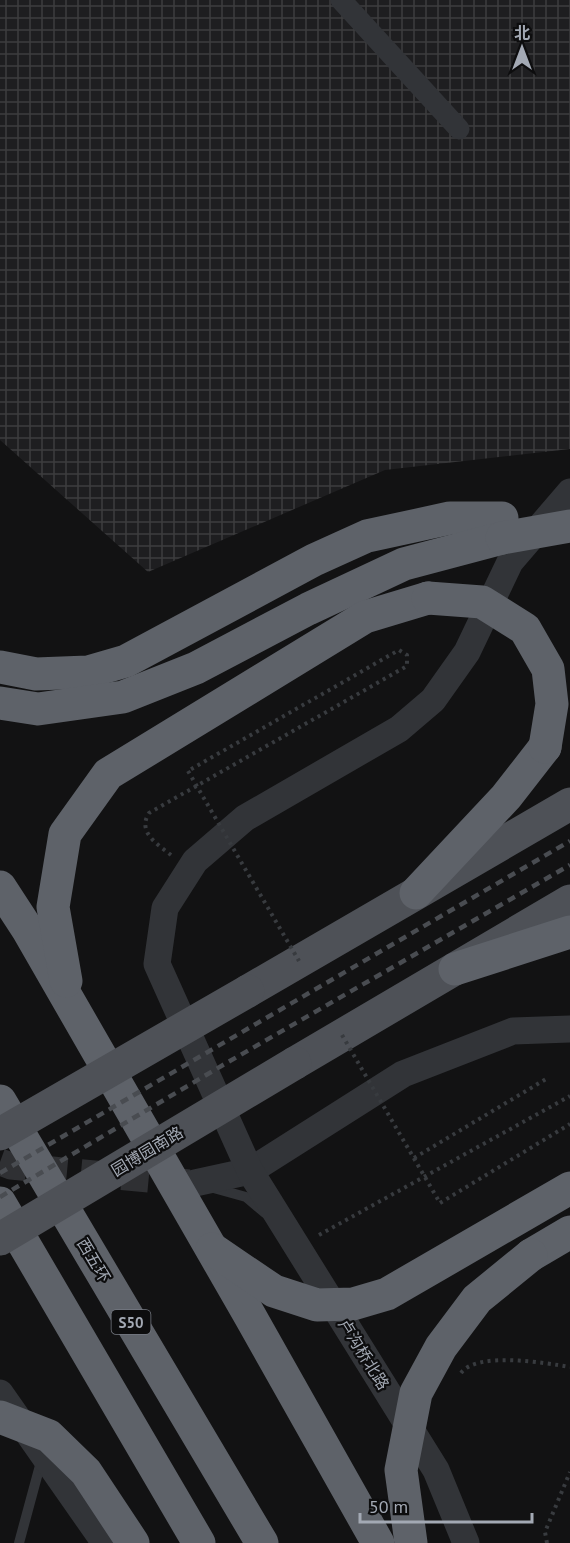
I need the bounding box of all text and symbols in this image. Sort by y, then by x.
north arrow [492,18,552,78]
text: 北 [514,23,530,43]
street label: 园博园南路 [108,1122,186,1180]
street label: 西五环 [73,1234,115,1286]
road number: S50 [112,1310,150,1334]
street label: 卢沟桥北路 [334,1315,394,1393]
scale bar [360,1486,532,1524]
text: 50 m [369,1495,408,1518]

